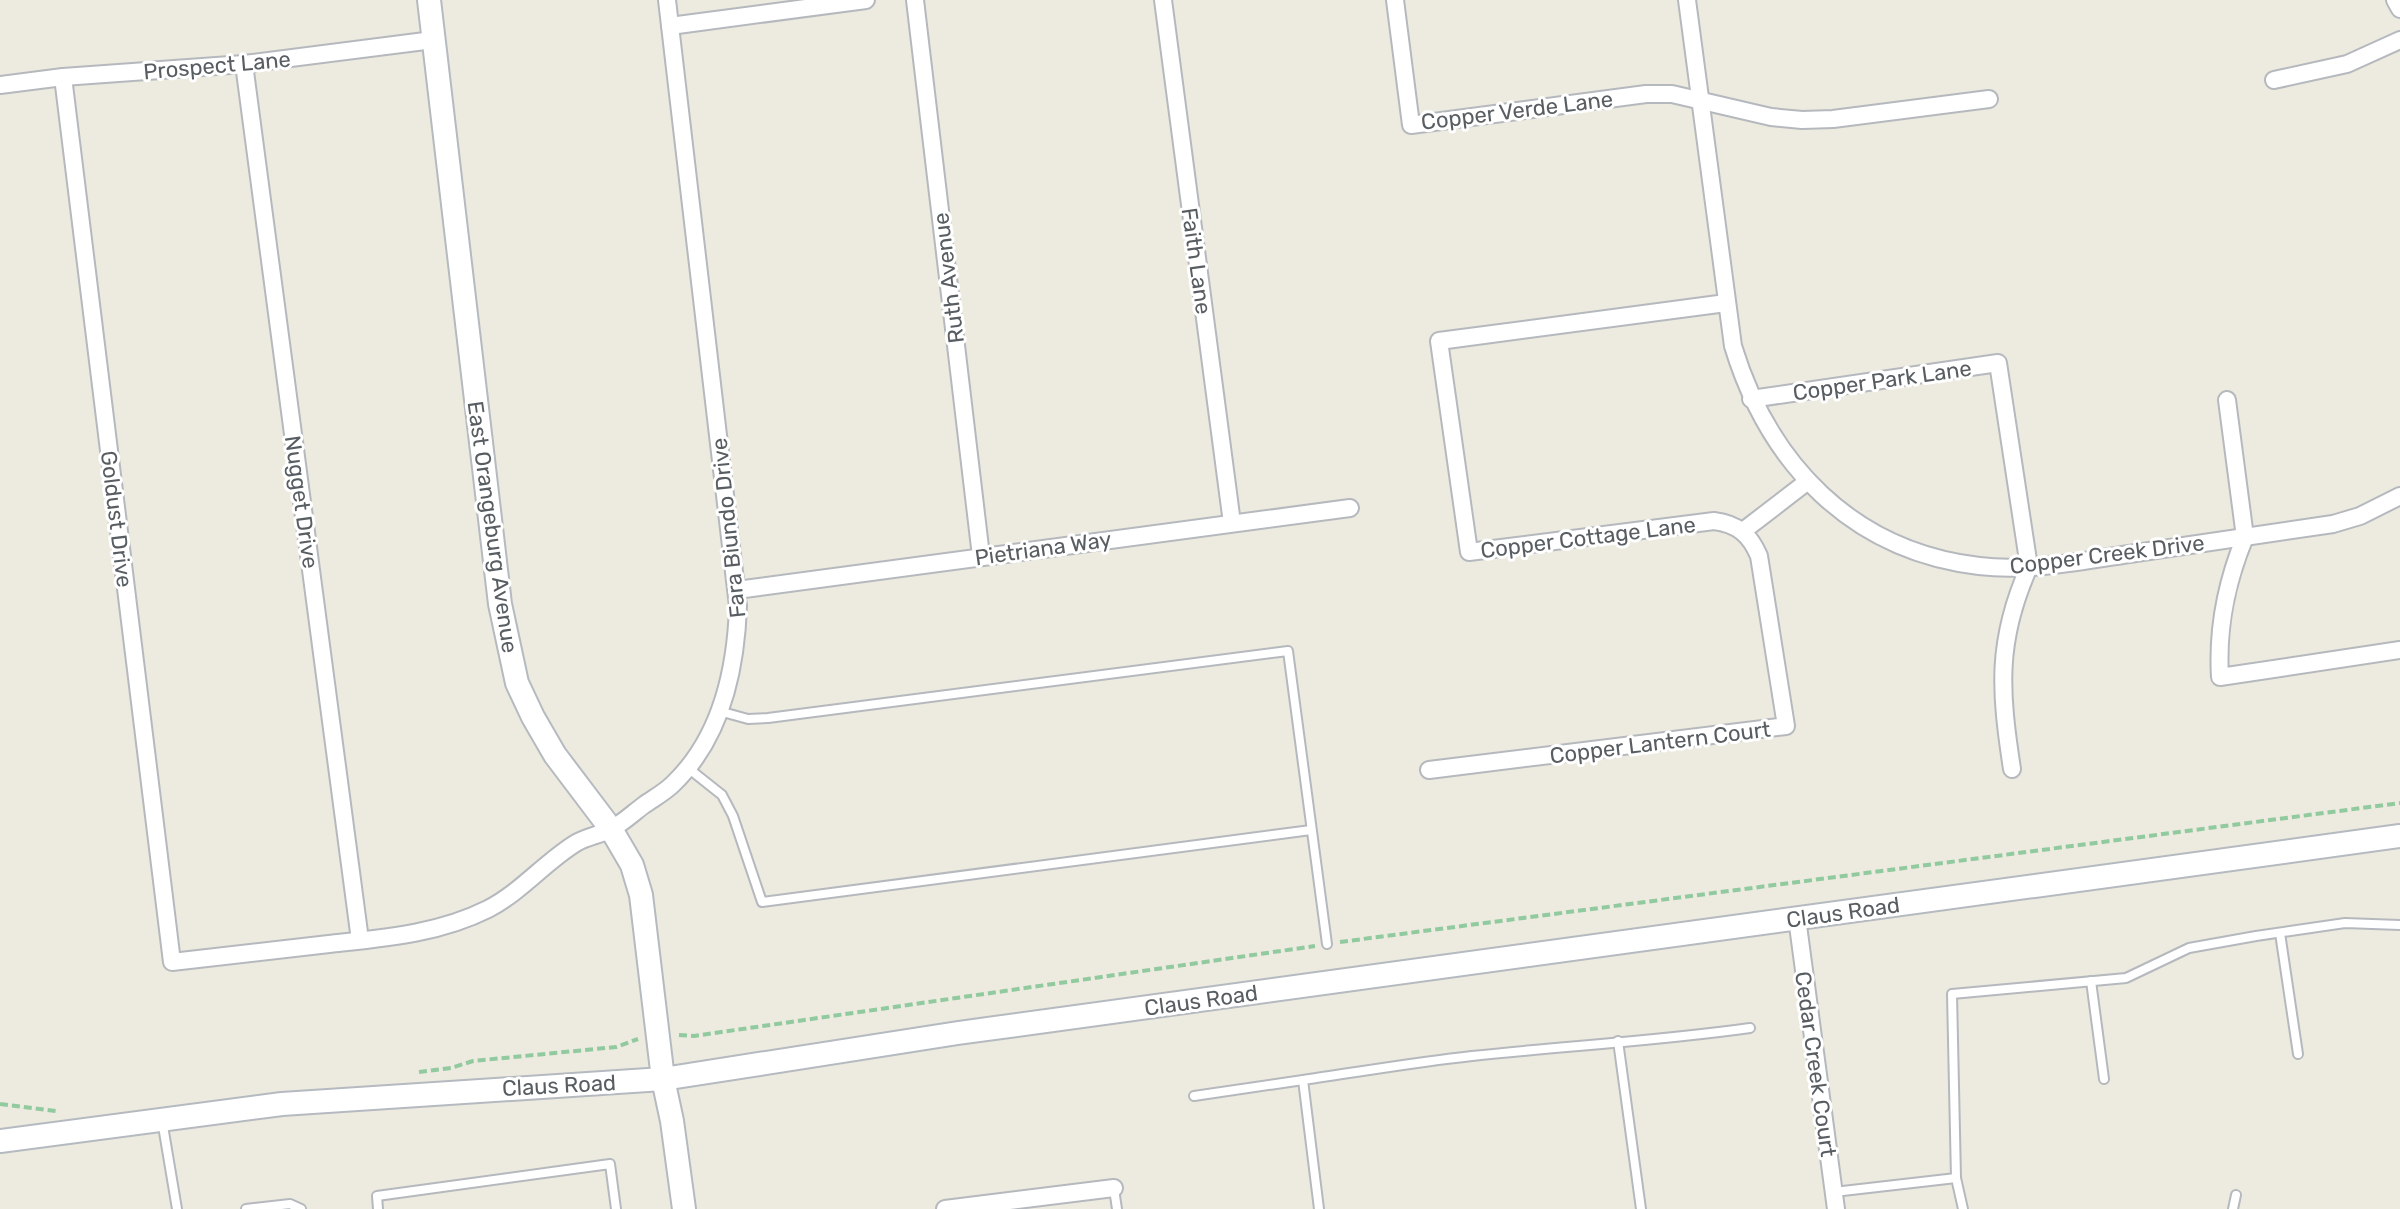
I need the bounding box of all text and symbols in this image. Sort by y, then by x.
street label: Prospect Lane [142,46,292,85]
street label: Copper Verde Lane [1420,85,1615,136]
street label: Faith Lane [1176,206,1217,316]
street label: Ruth Avenue [927,211,970,345]
street label: Copper Park Lane [1791,355,1973,406]
street label: East Orangeburg Avenue [461,399,524,655]
street label: Nugget Drive [279,434,324,570]
street label: Fara Biundo Drive [706,437,751,619]
street label: Goldust Drive [95,449,138,589]
street label: Copper Cottage Lane [1479,511,1697,564]
street label: Pietriana Way [973,526,1113,571]
street label: Copper Creek Drive [2008,529,2206,580]
street label: Copper Lantern Court [1548,716,1772,769]
street label: Claus Road [1785,891,1901,934]
street label: Cedar Creek Court [1789,970,1842,1159]
street label: Claus Road [1143,979,1259,1022]
street label: Claus Road [501,1069,617,1102]

